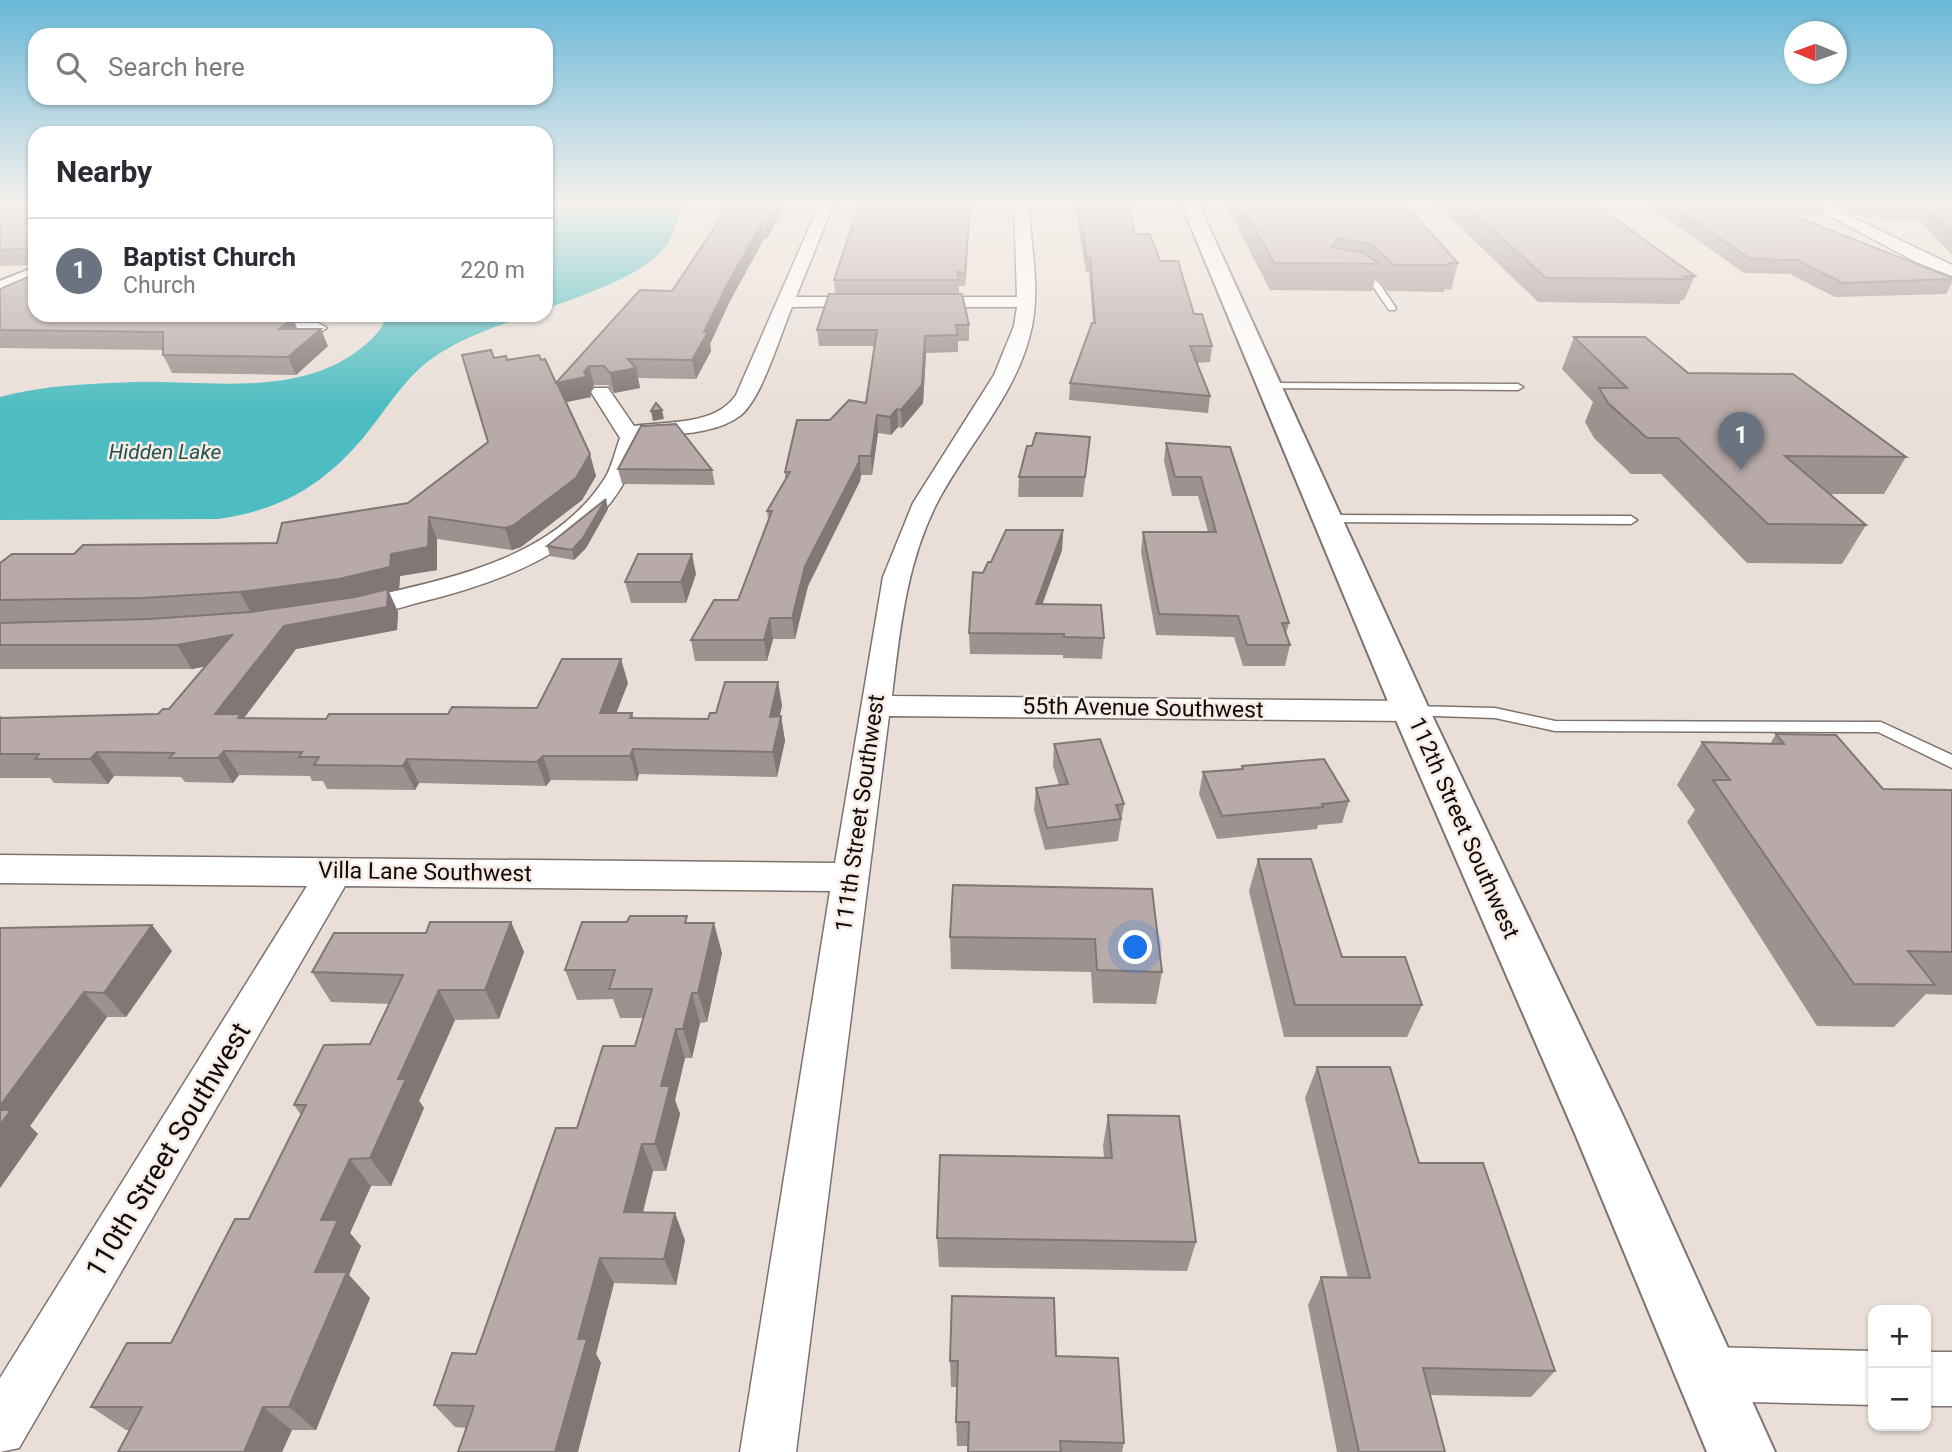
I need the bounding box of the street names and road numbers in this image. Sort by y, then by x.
street label: 111th Street Southwest [830,692,890,934]
street label: 55th Avenue Southwest [1022,692,1264,724]
street label: 112th Street Southwest [1403,713,1525,943]
street label: Villa Lane Southwest [318,857,532,887]
street label: 110th Street Southwest [79,1016,257,1284]

